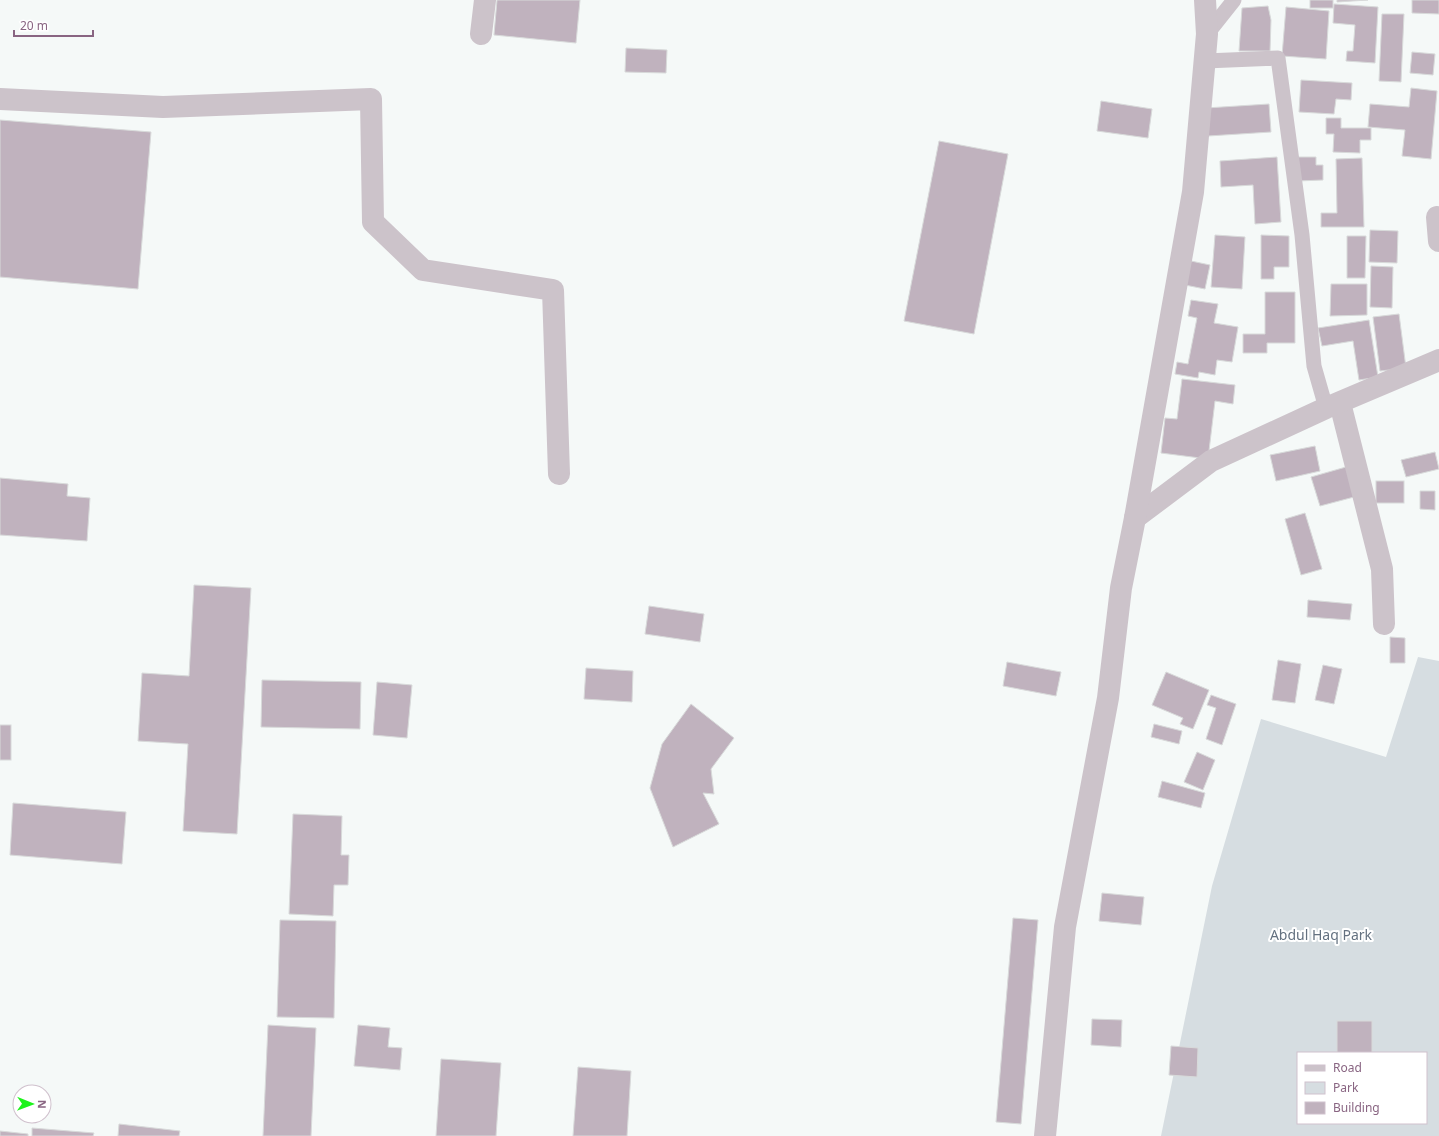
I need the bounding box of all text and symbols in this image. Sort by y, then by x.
scale bar [14,12,93,38]
text: 20 m [20,17,48,34]
park label: Abdul Haq Park [1270,925,1373,944]
legend [1297,1052,1427,1124]
text: Road [1333,1059,1362,1076]
text: Park [1333,1079,1359,1096]
north arrow [12,1084,52,1124]
text: Building [1333,1099,1380,1116]
text: N [35,1100,50,1109]

